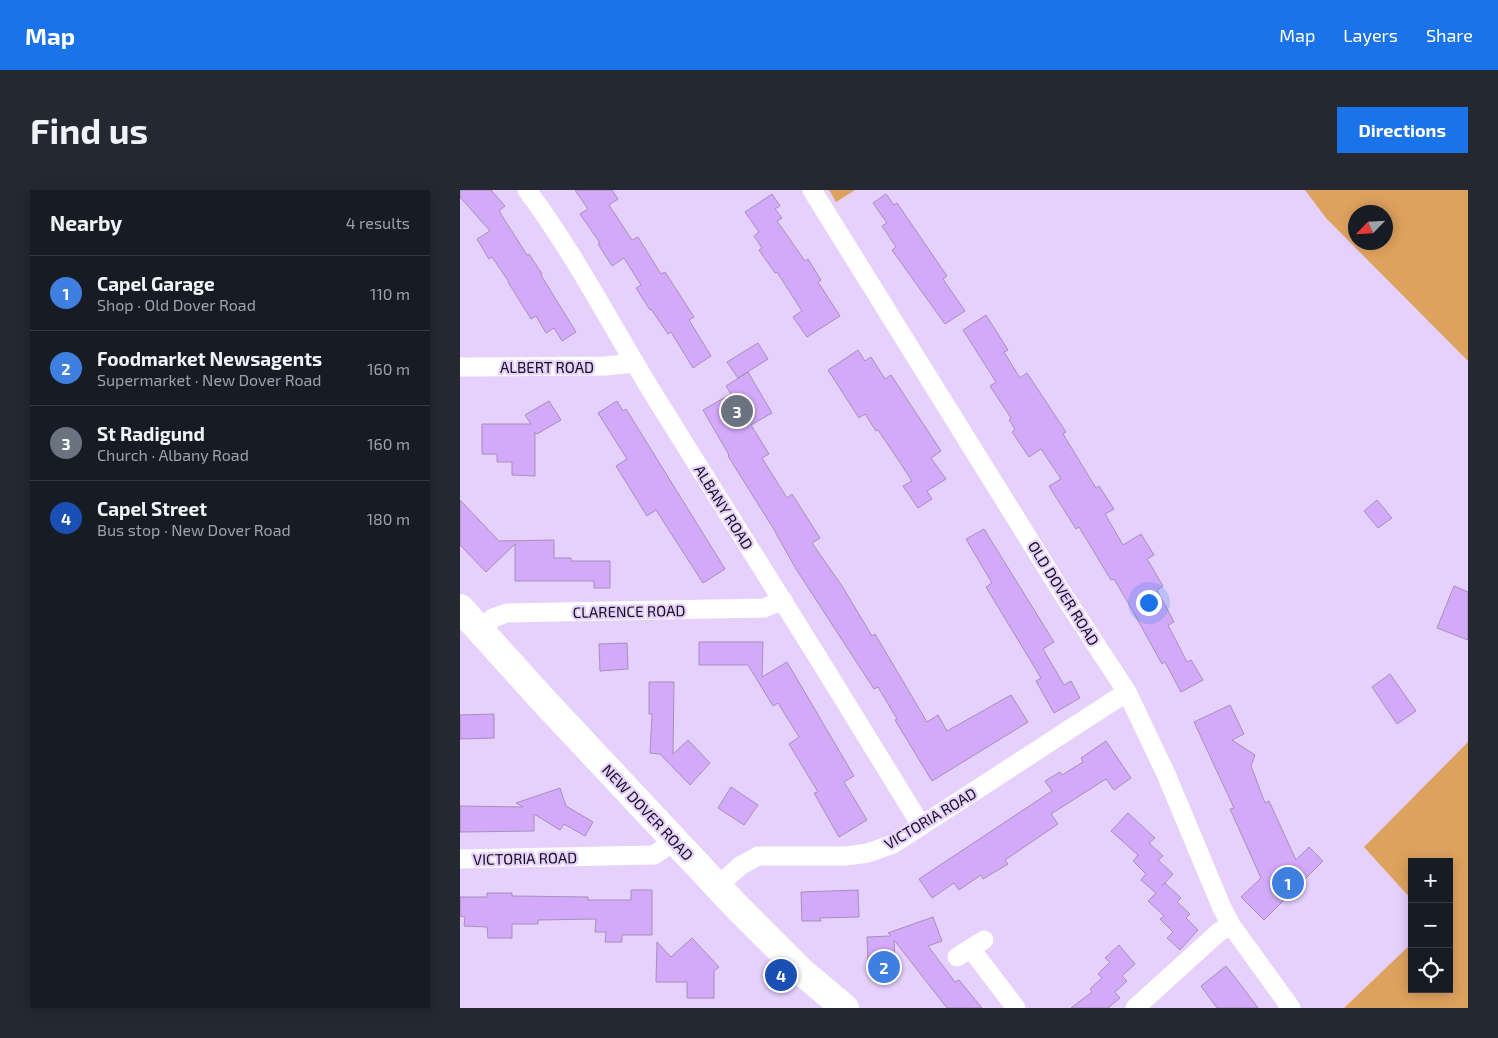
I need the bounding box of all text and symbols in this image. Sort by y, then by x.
text: Map [25,21,75,50]
text: Map [1279,24,1315,46]
text: Layers [1343,24,1398,46]
text: Share [1426,24,1473,46]
button: Directions [1337,107,1468,153]
text: Find us [30,109,148,151]
north arrow [1348,205,1393,250]
text: Nearby [50,210,122,235]
text: 4 results [346,213,410,232]
text: Capel Garage [97,272,215,295]
text: 1 [63,284,69,303]
text: 110 m [370,284,410,303]
text: Shop · Old Dover Road [97,295,256,314]
text: Foodmarket Newsagents [97,347,322,370]
street label: ALBERT ROAD [500,358,594,376]
text: 2 [61,359,71,378]
text: 160 m [367,359,410,378]
text: Supermarket · New Dover Road [97,370,322,389]
pin: 3 [721,392,753,430]
text: St Radigund [97,422,205,445]
text: 3 [61,434,71,453]
text: 160 m [367,434,410,453]
text: Church · Albany Road [97,445,249,464]
street label: ALBANY ROAD [691,461,757,553]
text: Capel Street [97,497,207,520]
text: 4 [61,509,71,528]
text: 180 m [367,509,410,528]
text: Bus stop · New Dover Road [97,520,291,539]
street label: OLD DOVER ROAD [1025,538,1103,649]
your location [1136,590,1162,616]
street label: CLARENCE ROAD [573,601,686,621]
street label: NEW DOVER ROAD [599,760,697,864]
street label: VICTORIA ROAD [881,783,979,853]
street label: VICTORIA ROAD [473,848,577,868]
map controls [1408,858,1453,993]
button: + [1408,858,1453,903]
pin: 1 [1272,864,1304,902]
button: − [1408,903,1453,948]
pin: 2 [868,948,900,986]
button: locate [1408,948,1453,993]
pin: 4 [765,956,797,994]

